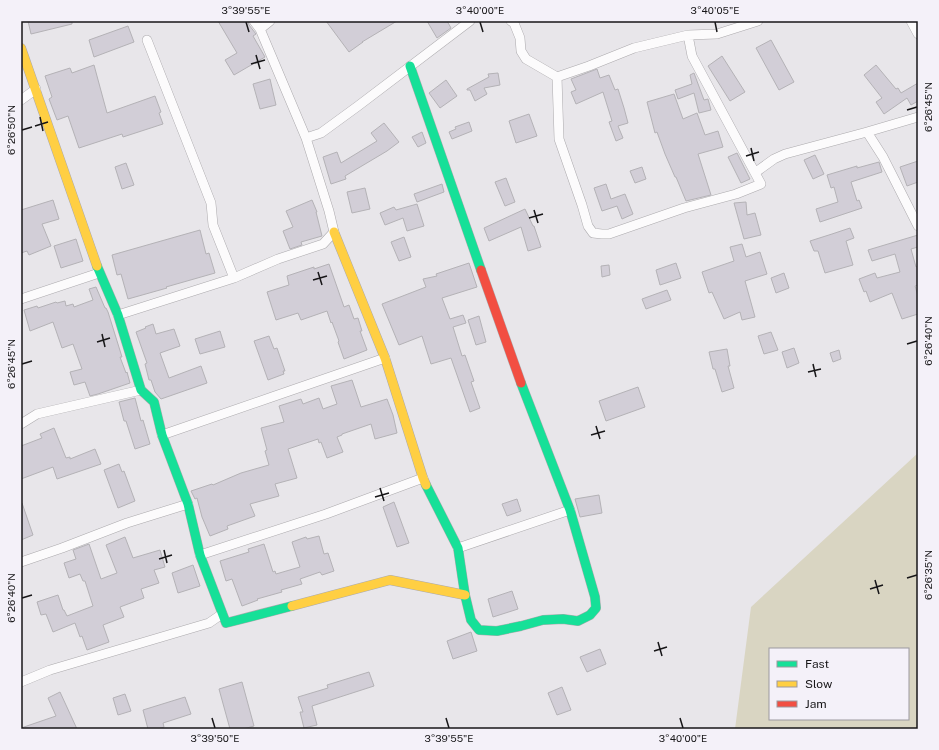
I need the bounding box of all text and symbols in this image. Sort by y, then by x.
text: 3°39'55"E [221,4,271,16]
text: 3°40'00"E [456,4,504,16]
text: 3°40'05"E [691,4,739,16]
text: 6°26'45"N [922,82,934,132]
text: 6°26'50"N [5,105,17,155]
text: 6°26'40"N [922,316,934,366]
text: 6°26'45"N [5,339,17,389]
text: 6°26'35"N [922,550,934,600]
text: 6°26'40"N [5,573,17,623]
legend [769,648,909,720]
text: Fast [805,657,830,671]
text: Slow [805,677,833,691]
text: Jam [805,697,827,711]
text: 3°39'50"E [191,732,239,744]
text: 3°39'55"E [424,732,474,744]
text: 3°40'00"E [659,732,707,744]

